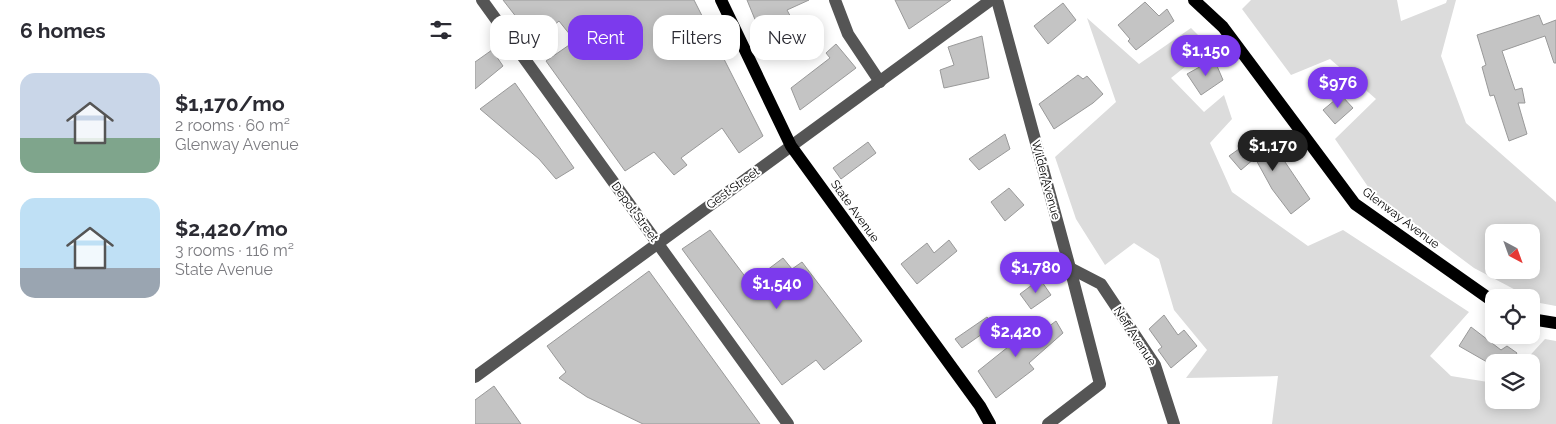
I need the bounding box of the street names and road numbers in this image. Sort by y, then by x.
street label: Wilder Avenue [1029,139,1063,221]
street label: Gest Street [704,164,762,212]
street label: State Avenue [828,177,882,245]
street label: Depot Street [609,179,661,245]
street label: Glenway Avenue [1360,185,1442,251]
street label: Neff Avenue [1111,304,1159,368]

